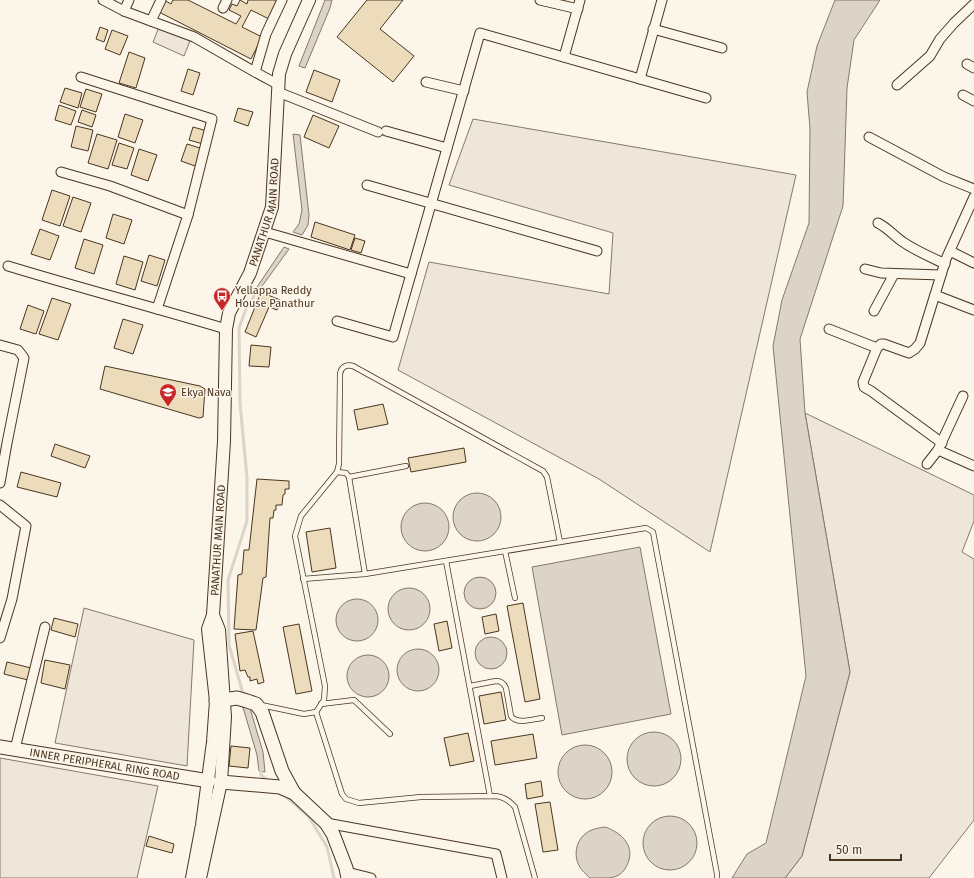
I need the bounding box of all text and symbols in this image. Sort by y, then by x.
street label: PANATHUR MAIN ROAD [246,157,281,268]
place label: Yellappa Reddy House Panathur [235,284,315,310]
bus stop icon: Yellappa Reddy House Panathur [212,286,232,311]
school or university icon: Ekya Nava [158,382,178,407]
place label: Ekya Nava [181,386,231,399]
street label: PANATHUR MAIN ROAD [208,484,228,596]
street label: INNER PERIPHERAL RING ROAD [29,745,181,783]
scale bar [830,836,901,862]
text: 50 m [836,843,862,857]

